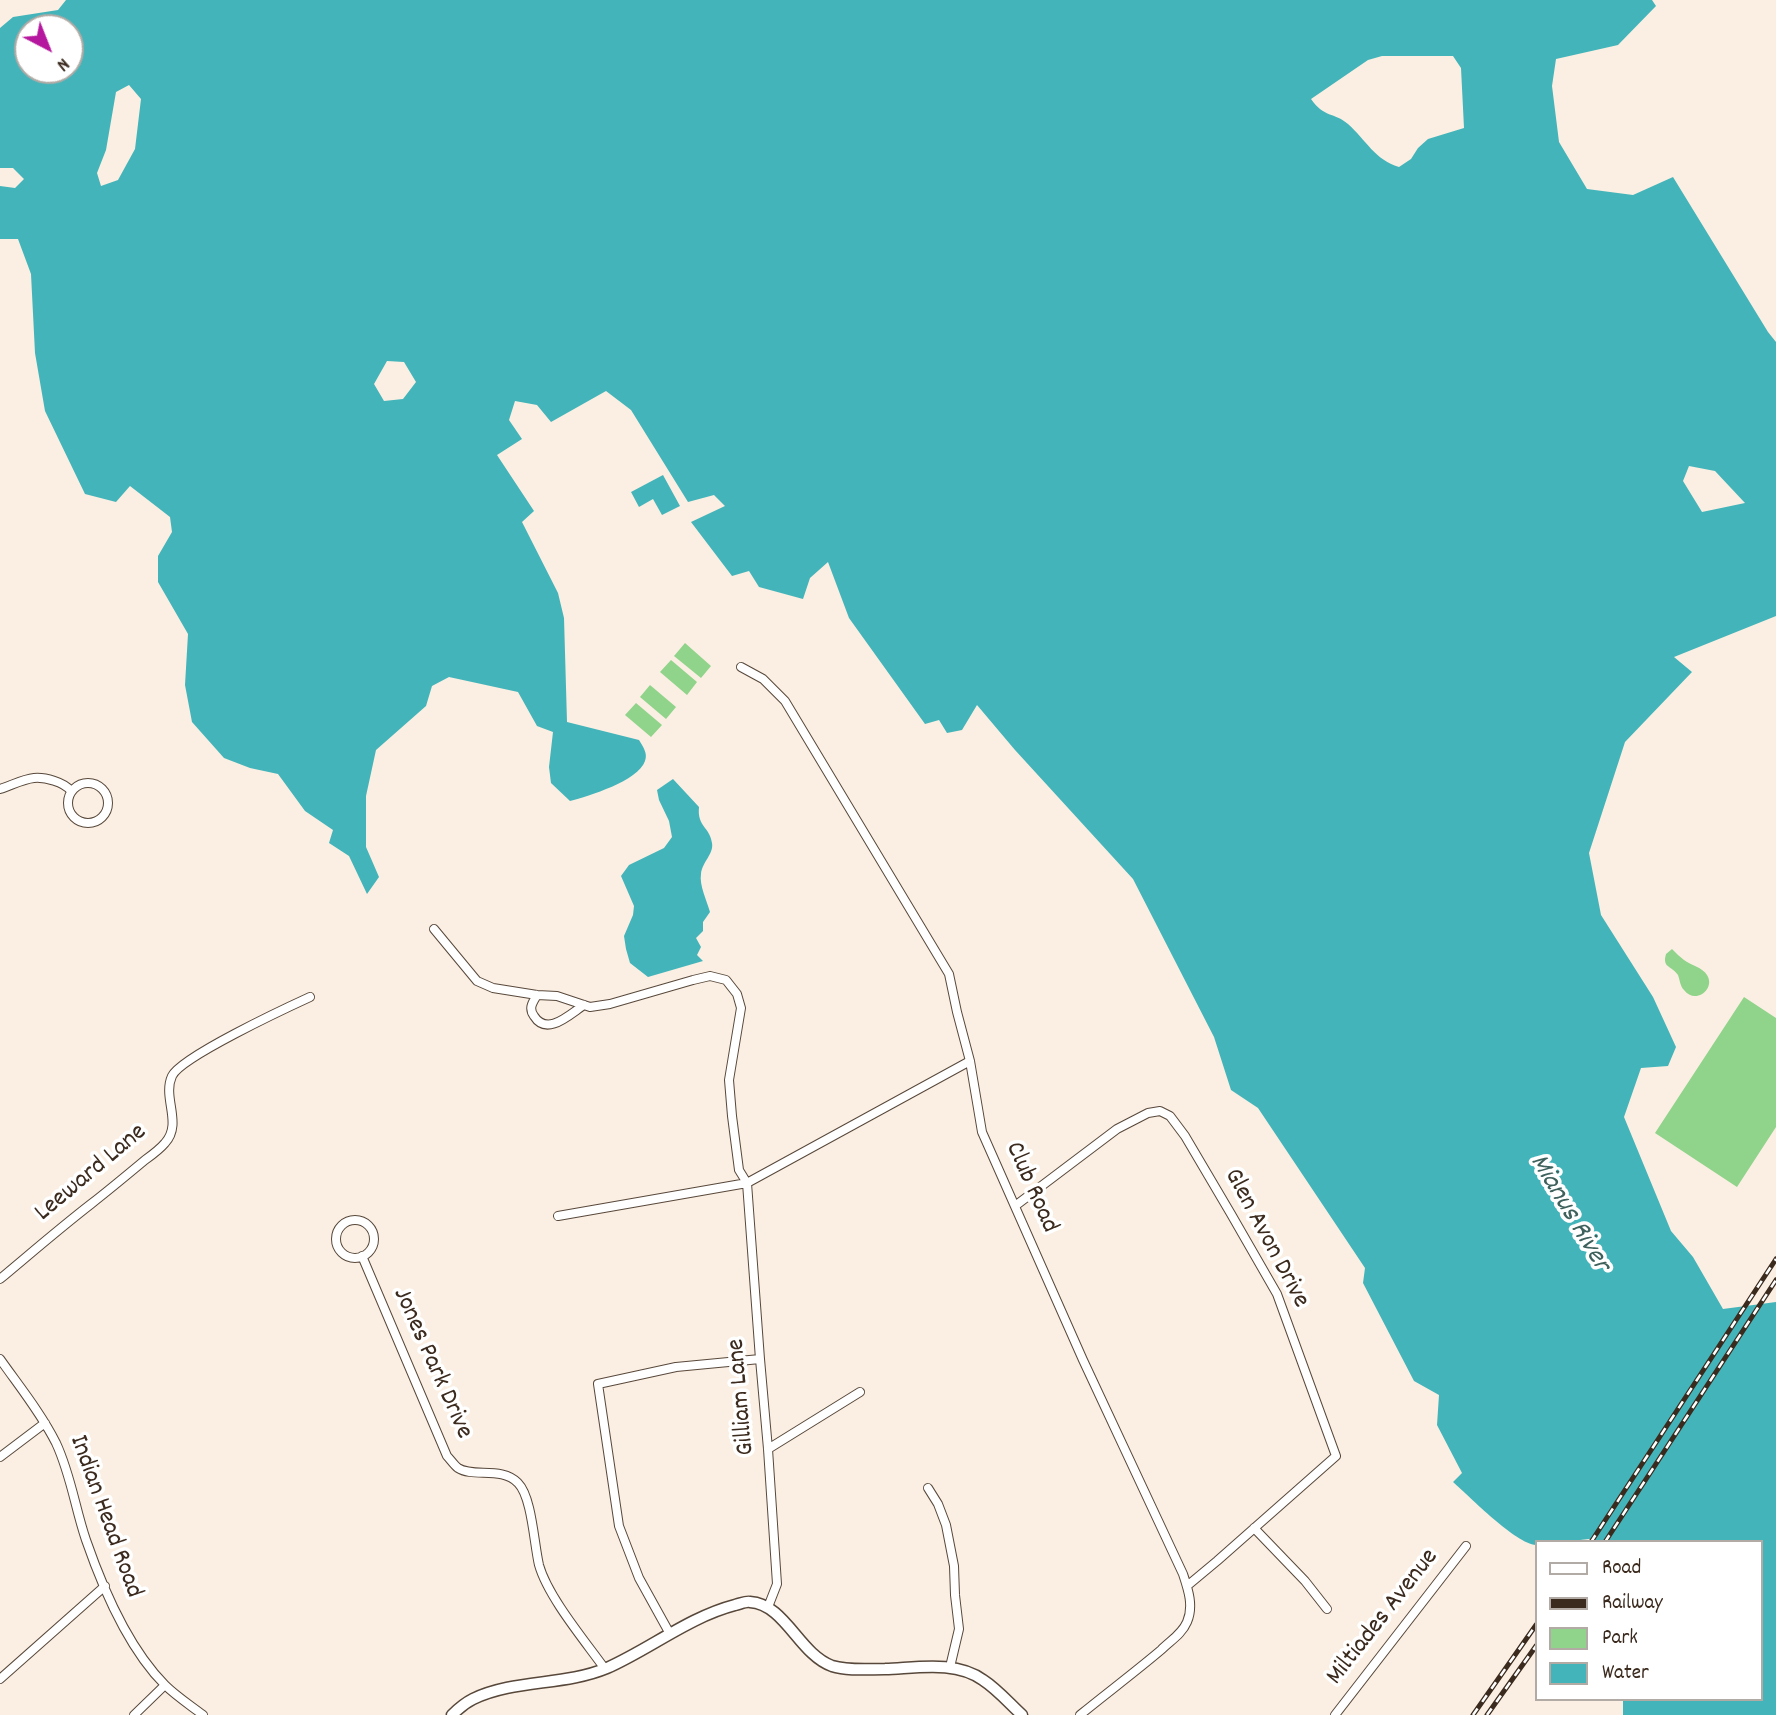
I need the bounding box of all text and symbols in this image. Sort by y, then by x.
north arrow [14,14,84,84]
text: N [50,50,75,77]
street label: Leeward Lane [30,1118,154,1230]
street label: Club Road [996,1138,1064,1238]
water label: Mianus River [1520,1149,1616,1279]
street label: Glen Avon Drive [1215,1164,1315,1314]
street label: Jones Park Drive [384,1284,478,1444]
street label: Gilliam Lane [722,1337,764,1457]
street label: Indian Head Road [60,1431,148,1603]
legend [1534,1540,1762,1701]
street label: Miltiades Avenue [1321,1544,1447,1692]
text: Road [1602,1554,1641,1584]
text: Railway [1602,1589,1663,1619]
text: Park [1602,1624,1638,1654]
text: Water [1602,1659,1649,1689]

